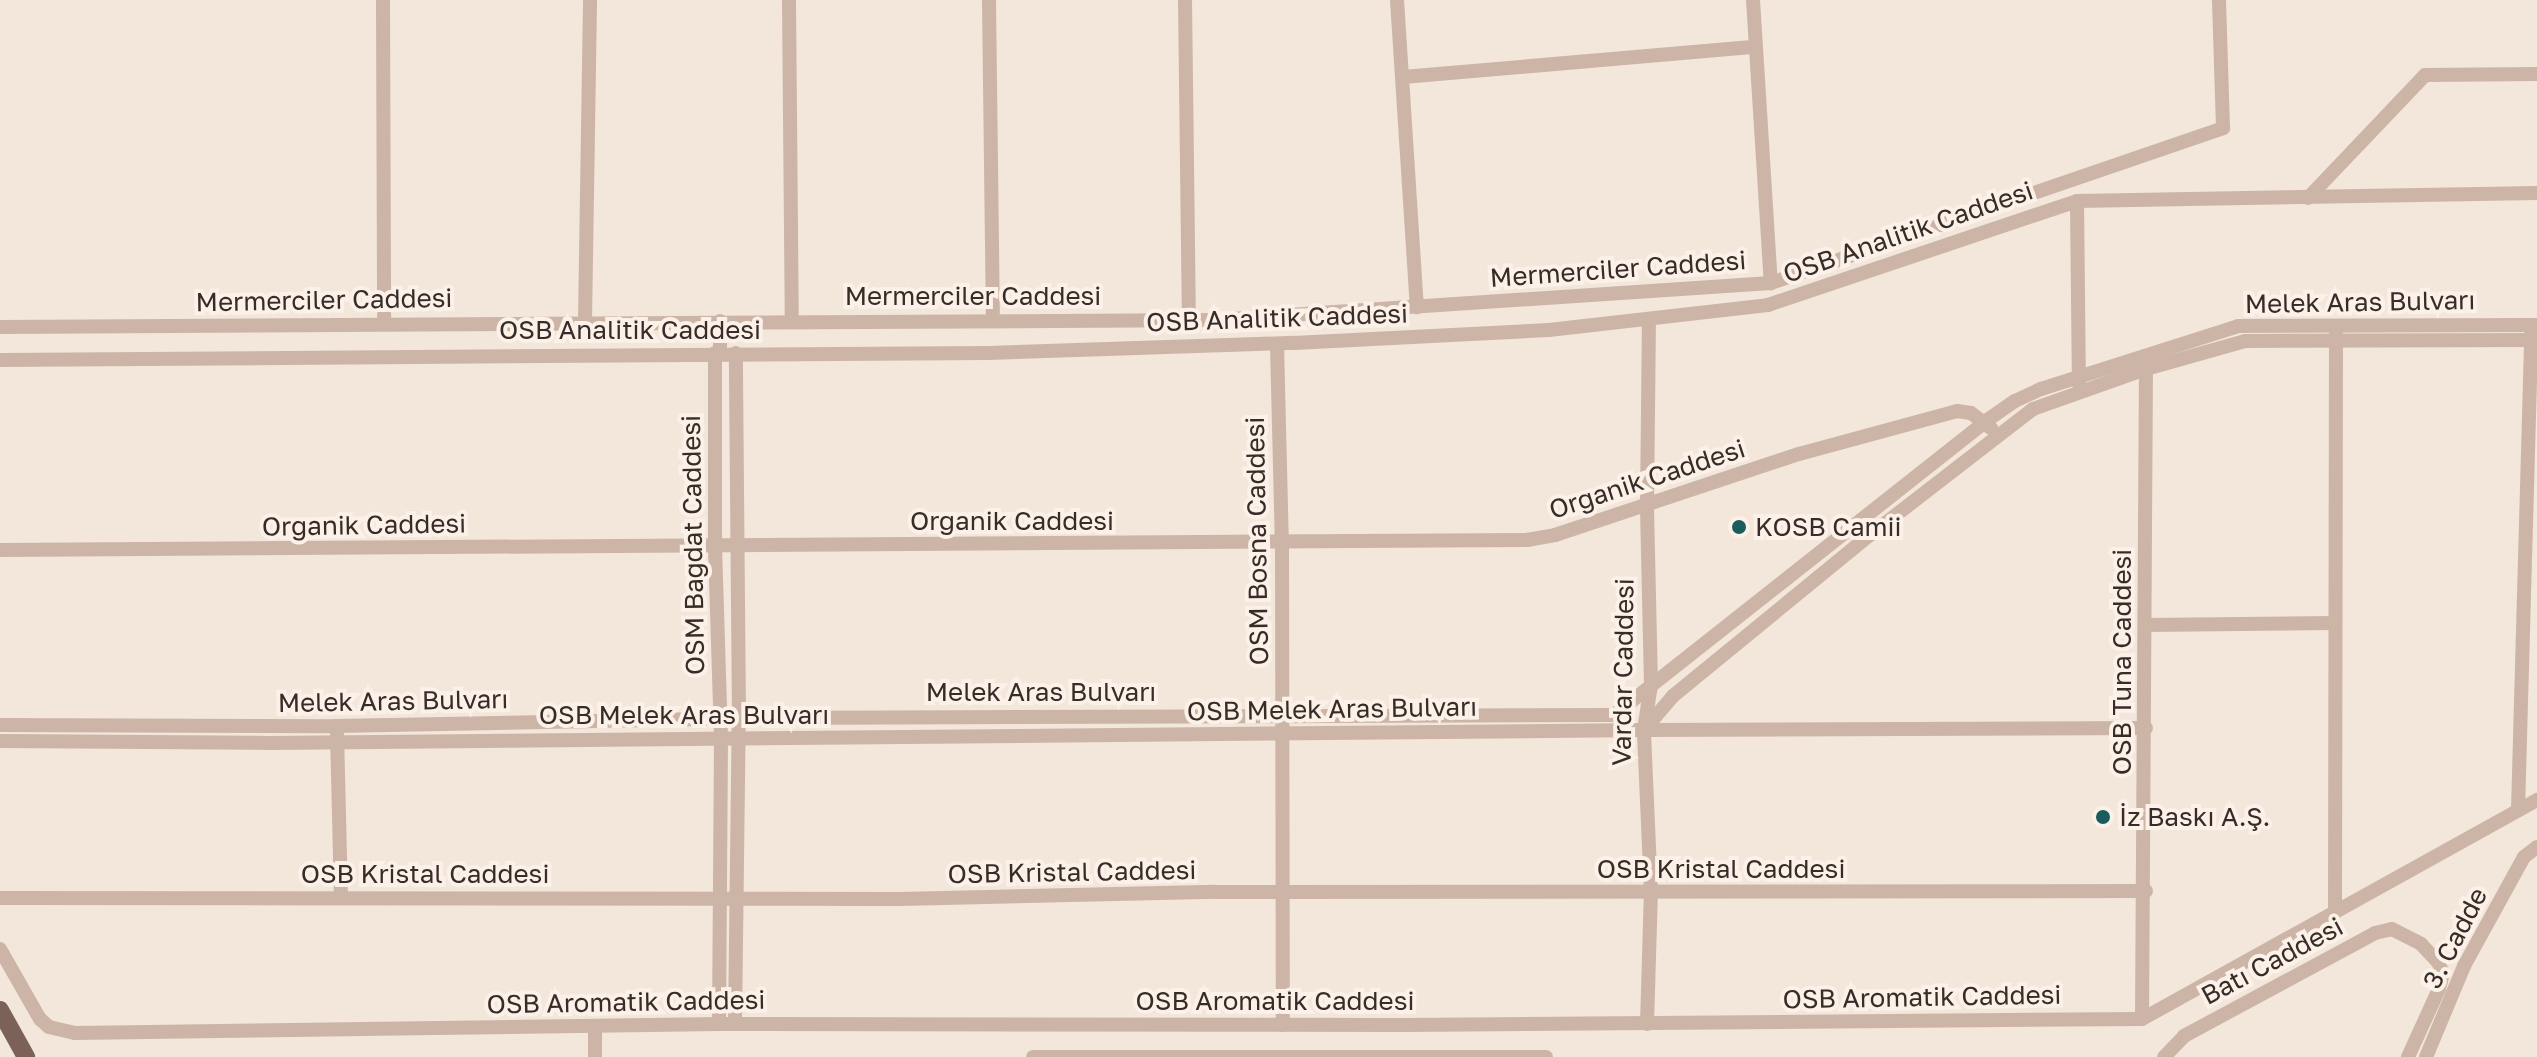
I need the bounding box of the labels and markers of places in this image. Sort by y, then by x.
place label: KOSB Camii [1755,511,1902,543]
marker: KOSB Camii [1730,518,1748,536]
place label: İz Baskı A.Ş. [2119,801,2270,833]
marker: İz Baskı A.Ş. [2094,808,2112,826]

